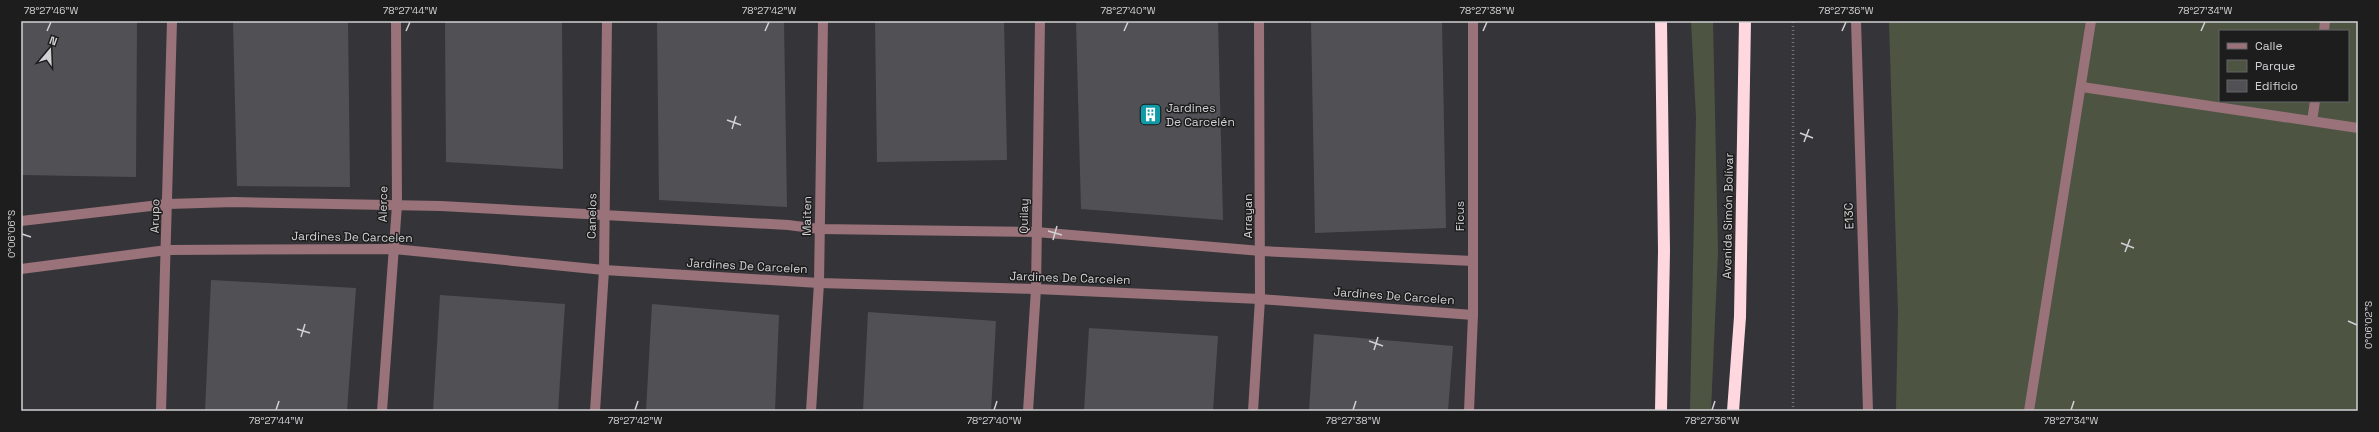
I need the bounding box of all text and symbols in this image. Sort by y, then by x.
text: 78°27'46"W [24,4,79,17]
text: 78°27'44"W [383,4,437,17]
text: 78°27'42"W [742,4,797,17]
text: 78°27'40"W [1101,4,1156,17]
text: 78°27'38"W [1459,4,1515,17]
text: 78°27'36"W [1819,4,1874,17]
text: 78°27'34"W [2178,4,2233,17]
north arrow [30,30,70,70]
legend [2219,30,2349,102]
text: N [47,33,59,48]
text: Calle [2255,38,2283,54]
text: Parque [2255,58,2295,74]
text: Edificio [2255,78,2298,94]
place label: Jardines De Carcelén [1166,100,1235,130]
building icon: Jardines De Carcelén [1137,102,1163,128]
street label: Avenida Simón Bolívar [1719,152,1737,279]
street label: Alerce [375,186,391,222]
street label: Canelos [584,193,600,239]
street label: Arrayan [1240,194,1256,238]
street label: Maiten [799,196,815,236]
street label: Quilay [1016,198,1032,234]
street label: Arupo [147,199,163,233]
street label: Ficus [1452,201,1468,231]
street label: E13C [1841,202,1857,230]
text: 0°06'06"S [5,210,18,258]
street label: Jardines De Carcelen [291,228,413,246]
street label: Jardines De Carcelen [686,255,808,277]
street label: Jardines De Carcelen [1009,268,1131,288]
street label: Jardines De Carcelen [1333,284,1455,308]
text: 0°06'02"S [2362,301,2375,349]
text: 78°27'44"W [249,414,303,427]
text: 78°27'42"W [608,414,663,427]
text: 78°27'40"W [967,414,1022,427]
text: 78°27'38"W [1325,414,1381,427]
text: 78°27'36"W [1685,414,1740,427]
text: 78°27'34"W [2044,414,2099,427]

